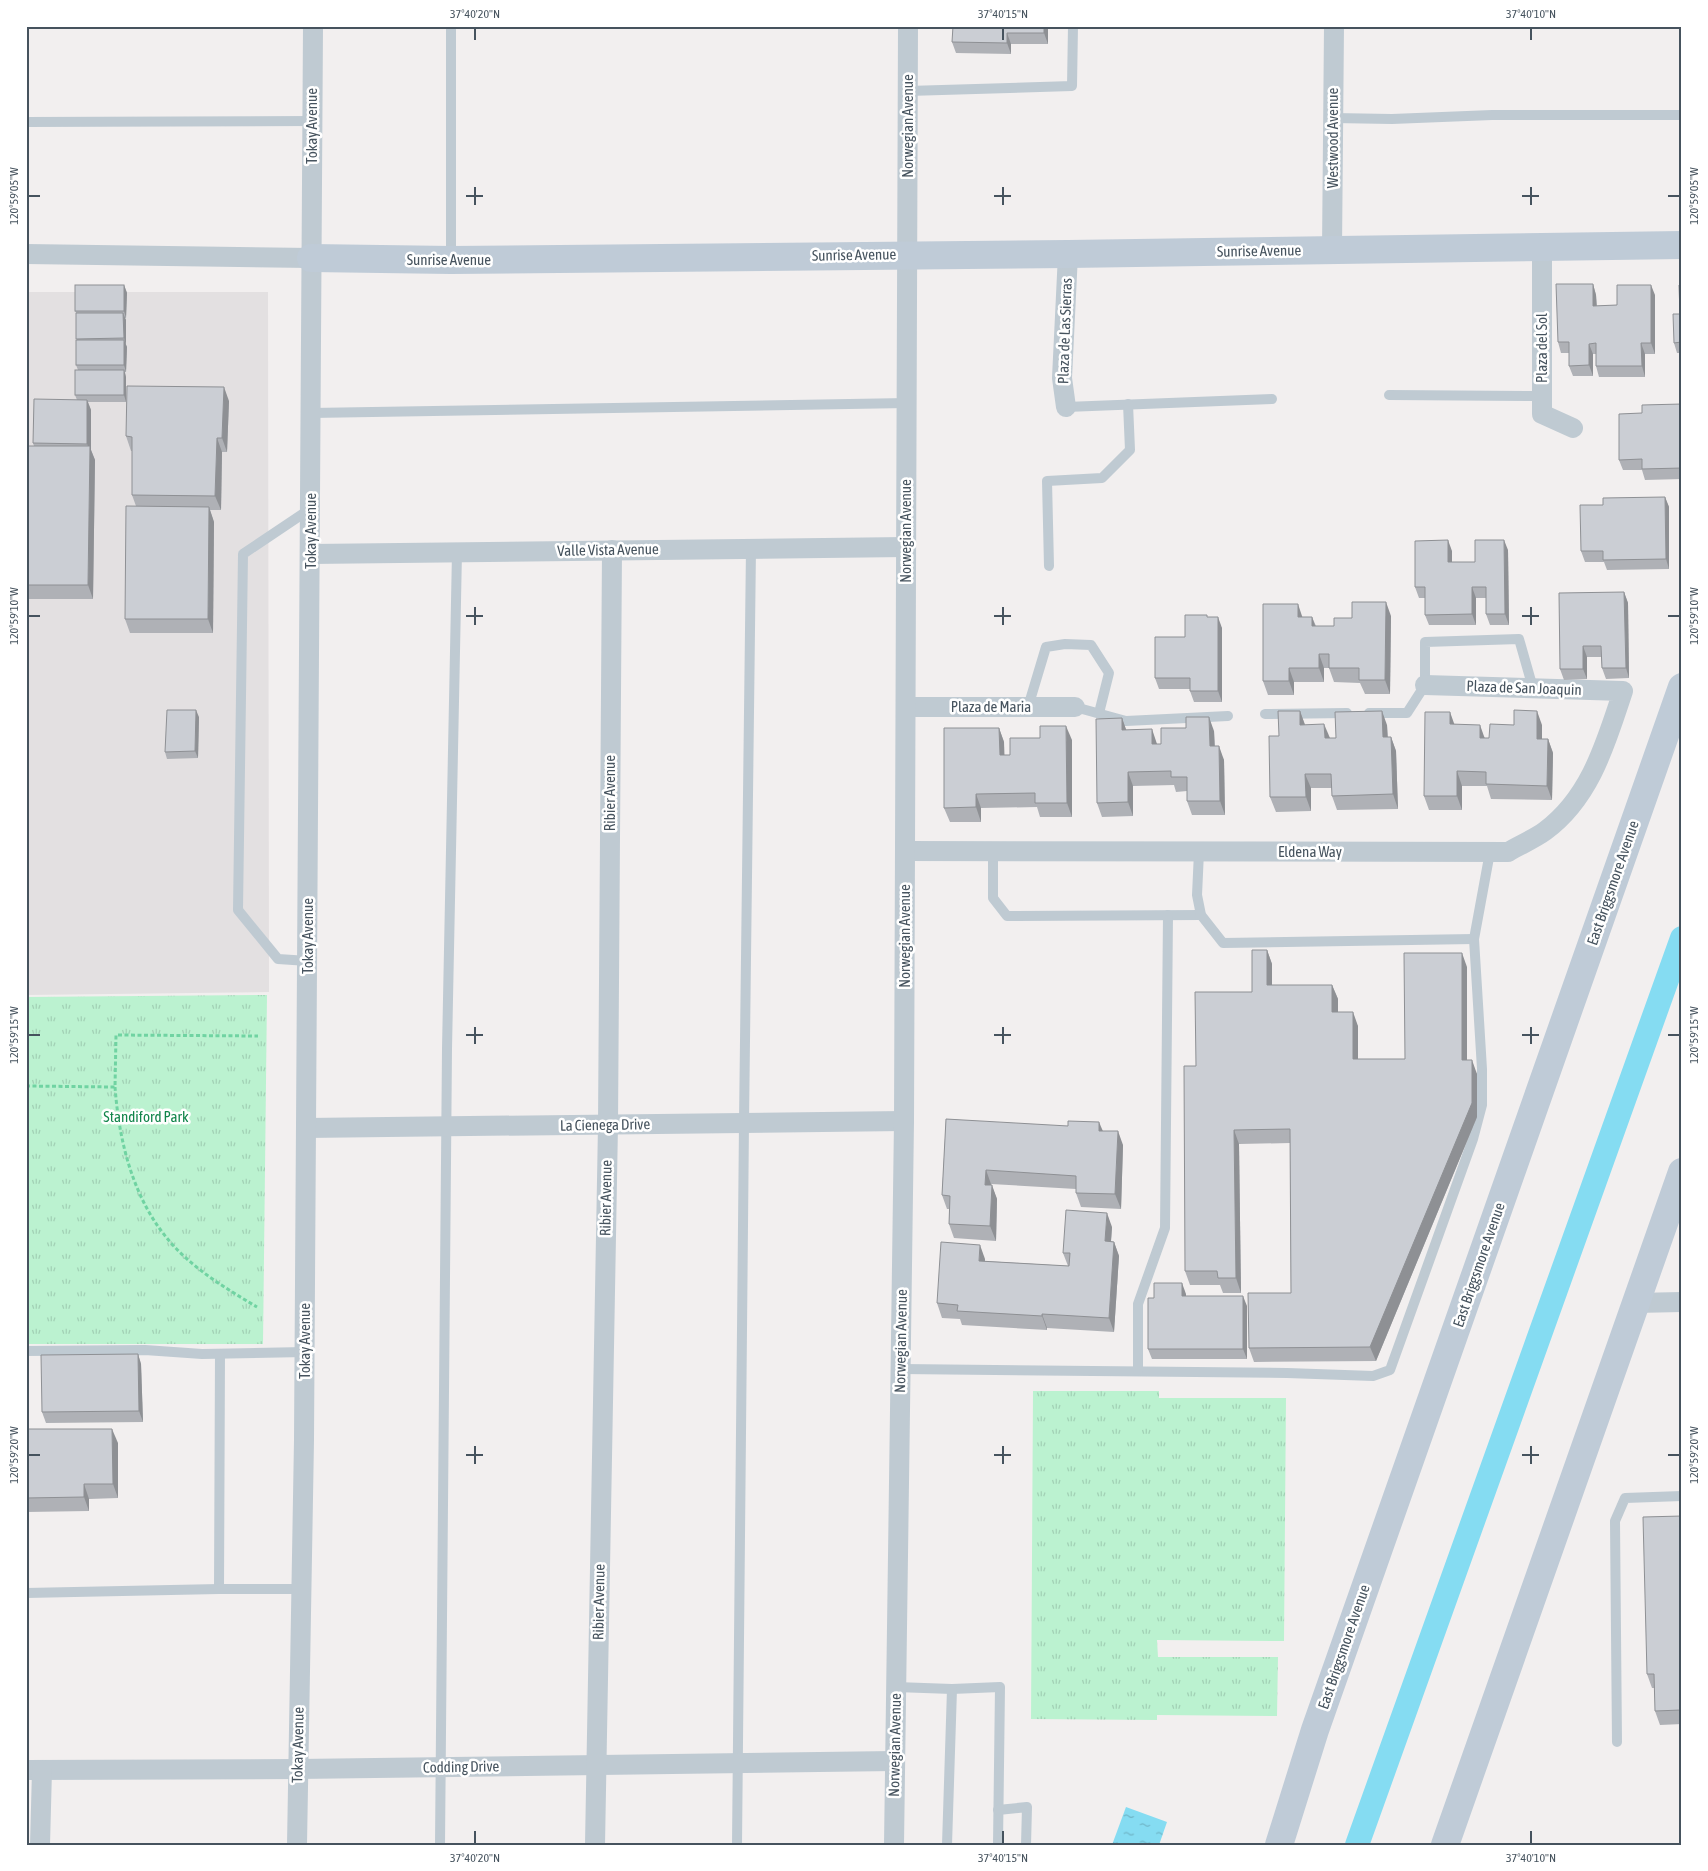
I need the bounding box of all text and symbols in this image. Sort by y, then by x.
text: 37°40'20"N [450,7,500,21]
text: 37°40'15"N [978,7,1028,21]
text: 37°40'10"N [1506,7,1556,21]
street label: Norwegian Avenue [899,74,916,178]
street label: Tokay Avenue [303,88,320,164]
street label: Westwood Avenue [1324,88,1341,188]
text: 120°59'05"W [7,167,21,225]
text: 120°59'05"W [1687,167,1701,225]
street label: Sunrise Avenue [1217,241,1302,260]
street label: Sunrise Avenue [812,245,897,264]
street label: Sunrise Avenue [407,251,491,268]
street label: Plaza de Las Sierras [1054,278,1075,384]
street label: Plaza del Sol [1533,313,1550,383]
street label: Norwegian Avenue [897,479,914,583]
street label: Tokay Avenue [302,493,319,569]
street label: Valle Vista Avenue [557,540,659,559]
text: 120°59'10"W [7,587,21,645]
text: 120°59'10"W [1687,587,1701,645]
street label: Plaza de San Joaquin [1466,677,1582,698]
street label: Plaza de Maria [951,698,1031,715]
street label: Ribier Avenue [601,755,618,831]
street label: East Briggsmore Avenue [1583,818,1642,947]
street label: Eldena Way [1278,843,1342,860]
street label: Norwegian Avenue [896,884,913,988]
street label: Tokay Avenue [299,898,316,974]
text: 120°59'15"W [7,1006,21,1064]
text: 120°59'15"W [1687,1006,1701,1064]
park label: Standiford Park [103,1108,189,1125]
street label: La Cienega Drive [560,1115,650,1134]
street label: Ribier Avenue [596,1160,615,1236]
street label: East Briggsmore Avenue [1449,1200,1508,1329]
street label: Norwegian Avenue [891,1289,910,1393]
street label: Tokay Avenue [296,1303,313,1379]
text: 120°59'20"W [7,1426,21,1484]
text: 120°59'20"W [1687,1426,1701,1484]
street label: Ribier Avenue [589,1564,608,1640]
street label: East Briggsmore Avenue [1314,1582,1373,1711]
street label: Norwegian Avenue [885,1693,904,1797]
street label: Tokay Avenue [288,1707,307,1783]
street label: Codding Drive [423,1757,500,1776]
text: 37°40'20"N [450,1851,500,1865]
text: 37°40'15"N [978,1851,1028,1865]
text: 37°40'10"N [1506,1851,1556,1865]

